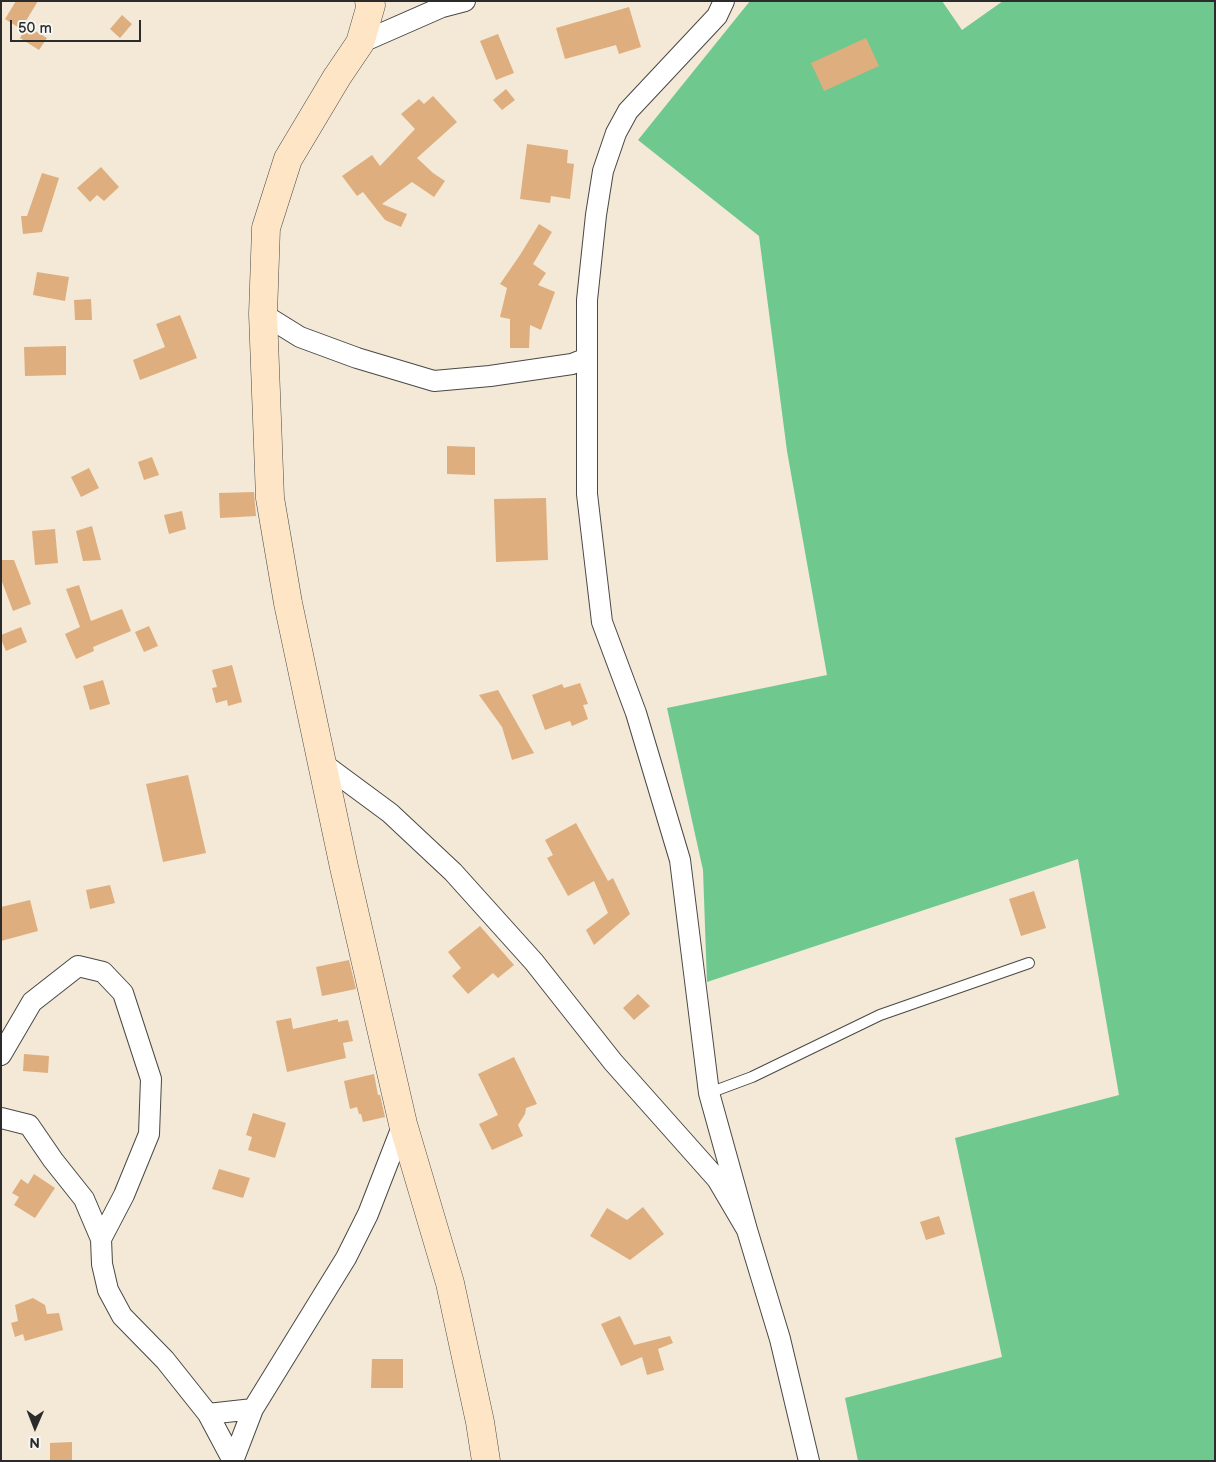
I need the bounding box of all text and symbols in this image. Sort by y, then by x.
scale bar [12,10,144,42]
text: 50 m [18,19,52,38]
north arrow [10,1402,60,1452]
text: N [29,1434,40,1451]

